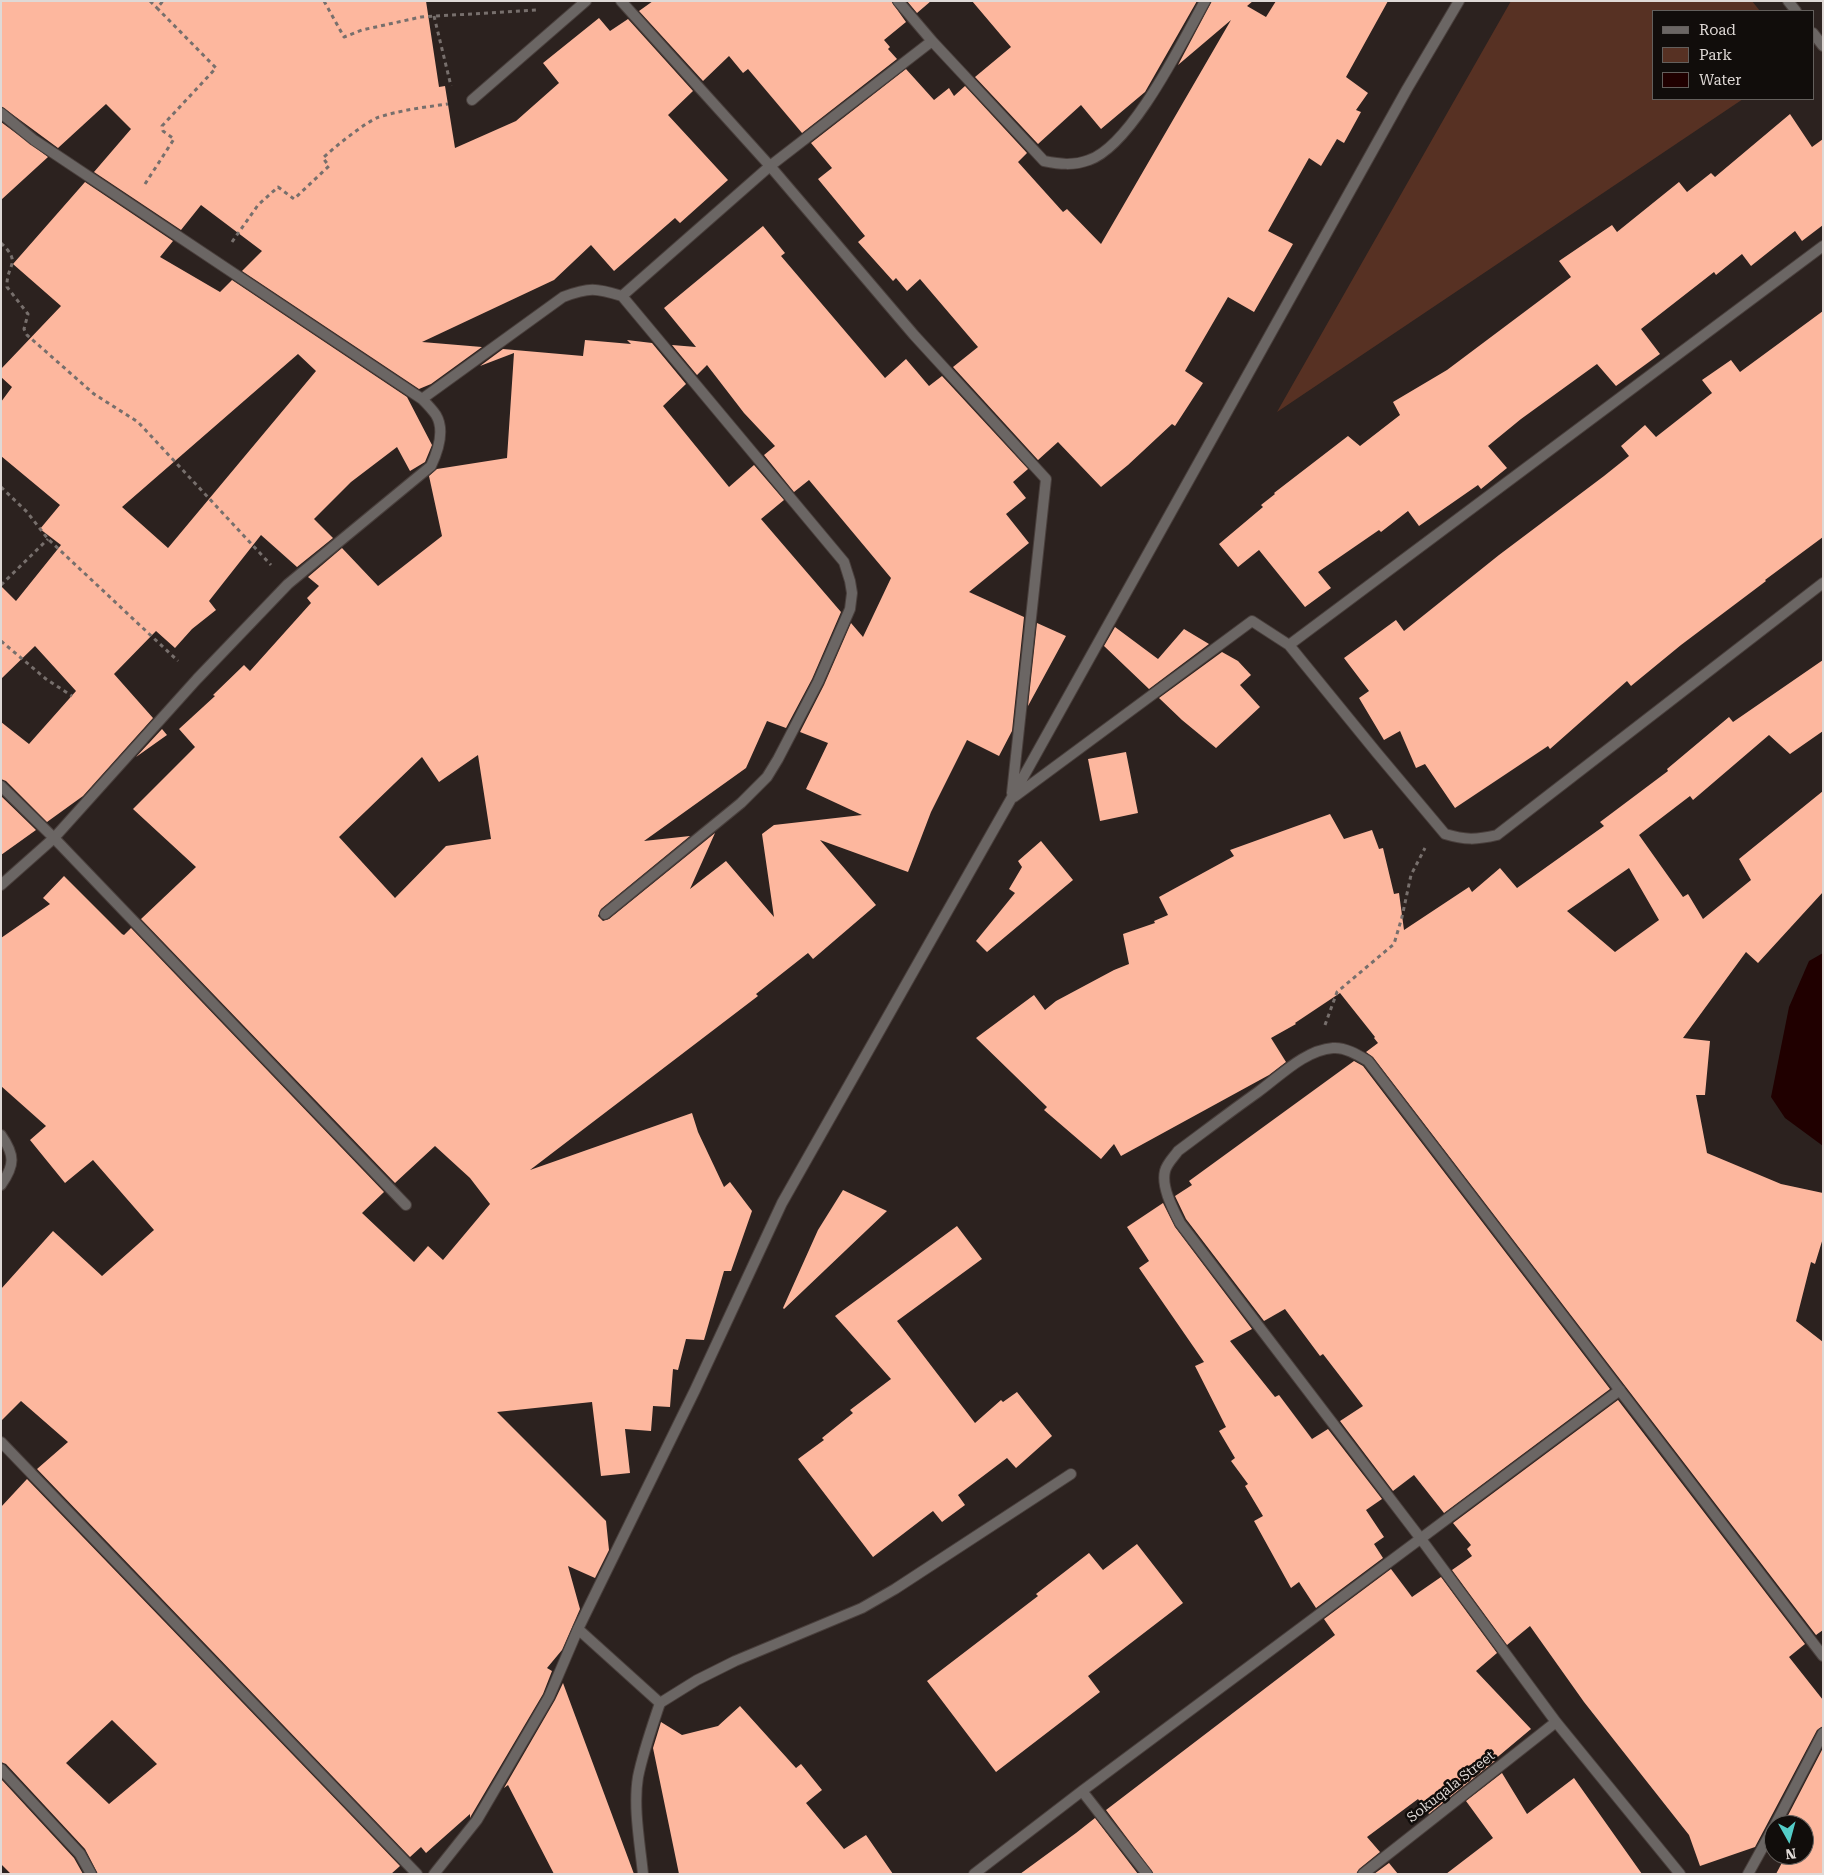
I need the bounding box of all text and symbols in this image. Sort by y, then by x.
legend [1652,10,1814,100]
text: Road [1699,21,1736,39]
text: Park [1699,46,1732,64]
text: Water [1699,71,1741,89]
street label: Sokuqala Street [1404,1747,1498,1827]
north arrow [1764,1815,1814,1865]
text: N [1784,1845,1797,1862]

